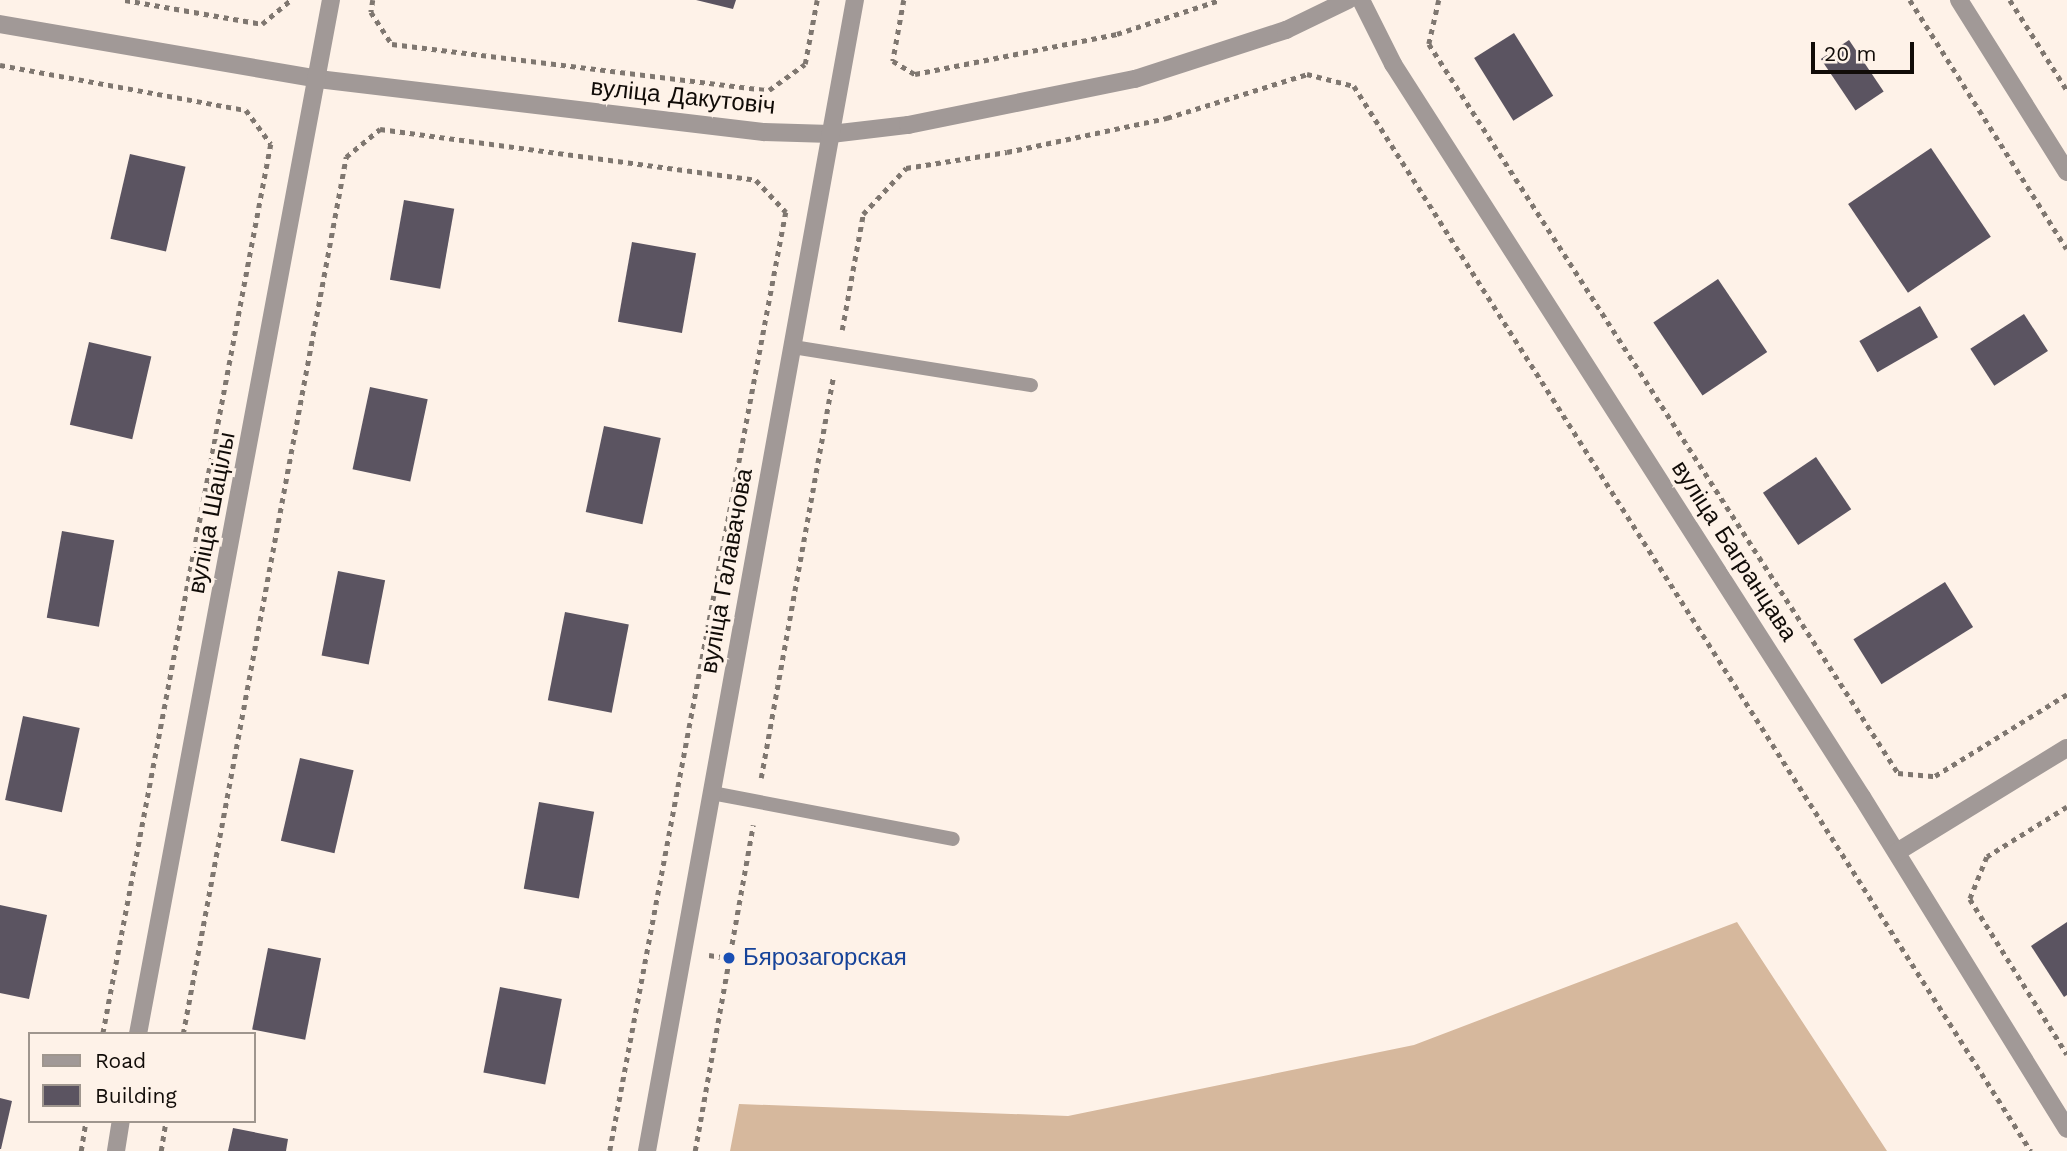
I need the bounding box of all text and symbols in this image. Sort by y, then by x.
scale bar [1815,28,1918,72]
text: 20 m [1824,41,1876,66]
street label: вуліца Дакутовіч [589,73,777,121]
street label: вуліца Шацілы [182,430,242,596]
street label: вуліца Багранцава [1665,456,1803,646]
street label: вуліца Галавачова [695,466,759,676]
place label: Бярозагорская [743,944,907,972]
marker: Бярозагорская [721,950,737,966]
legend [28,1032,256,1123]
text: Road [95,1048,146,1073]
text: Building [95,1083,177,1108]

